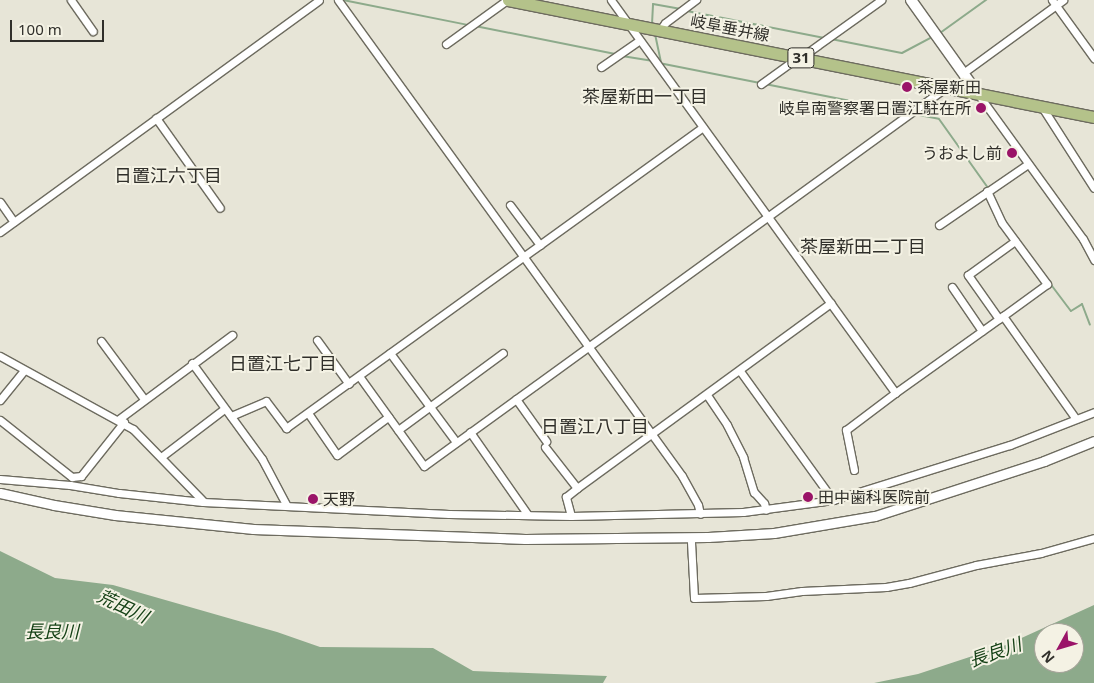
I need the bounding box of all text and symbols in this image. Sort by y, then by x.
scale bar [12,10,106,42]
street label: 岐阜垂井線 [689,11,771,45]
text: 100 m [18,19,62,39]
road number: 31 [787,46,815,70]
place label: 茶屋新田 [917,77,981,97]
marker: 茶屋新田 [901,81,913,93]
district label: 茶屋新田一丁目 [582,85,708,107]
place label: 岐阜南警察署日置江駐在所 [779,98,971,118]
marker: 岐阜南警察署日置江駐在所 [975,102,987,114]
place label: うおよし前 [922,143,1002,163]
marker: うおよし前 [1006,147,1018,159]
district label: 日置江六丁目 [114,164,222,186]
district label: 茶屋新田二丁目 [800,235,926,257]
district label: 日置江七丁目 [229,352,337,374]
district label: 日置江八丁目 [541,415,649,437]
place label: 田中歯科医院前 [818,487,930,507]
place label: 天野 [323,489,355,509]
marker: 田中歯科医院前 [802,491,814,503]
marker: 天野 [307,493,319,505]
water label: 荒田川 [94,585,152,627]
water label: 長良川 [25,620,79,642]
north arrow [1034,623,1084,673]
water label: 長良川 [966,633,1024,671]
text: N [1037,647,1059,668]

